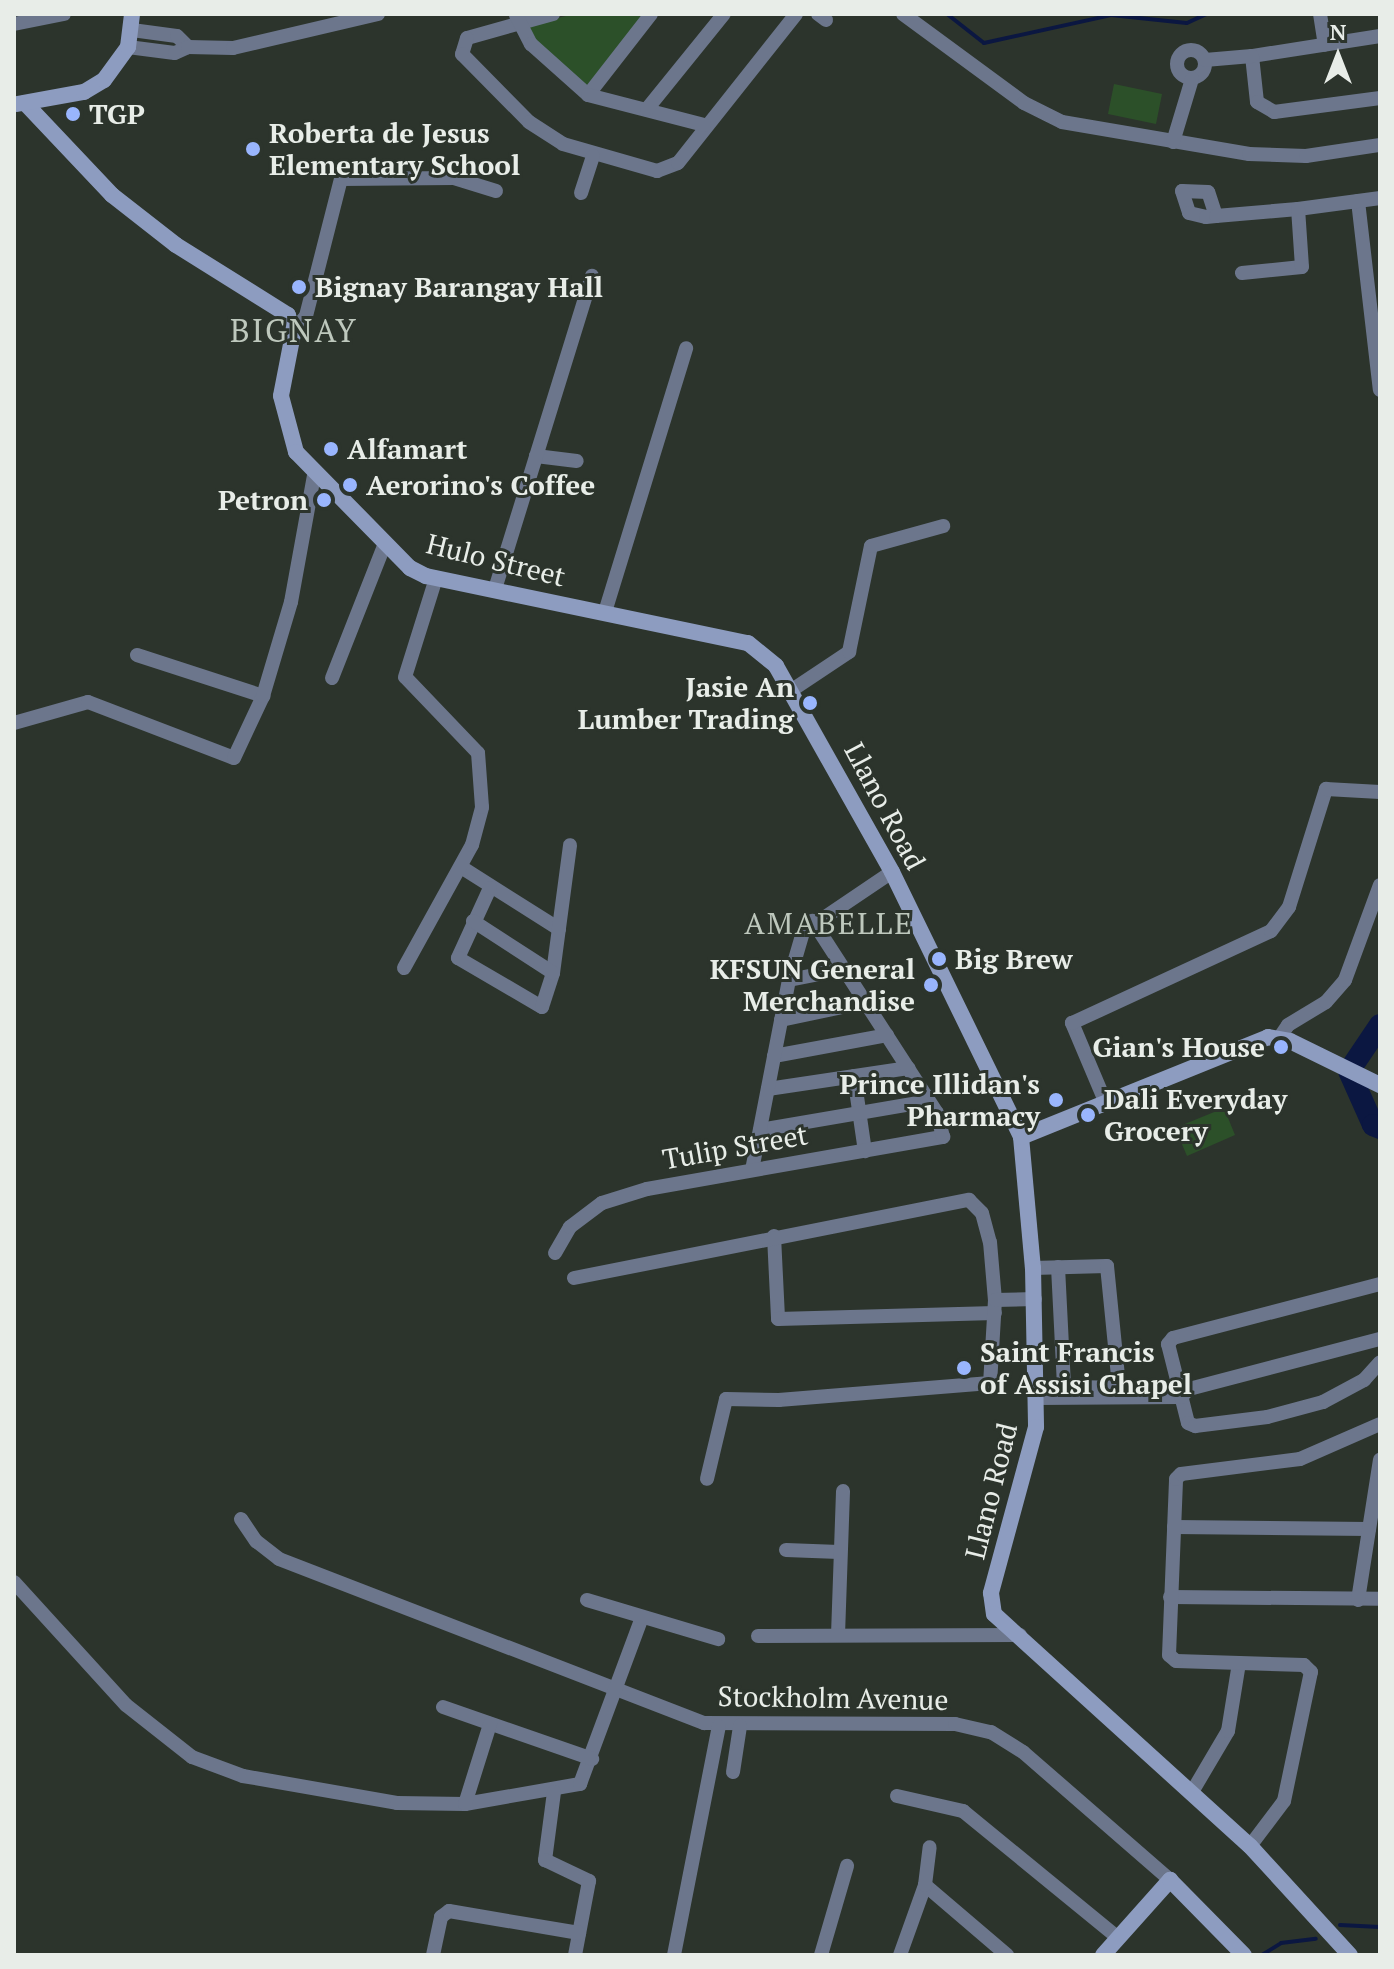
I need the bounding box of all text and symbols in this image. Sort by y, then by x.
north arrow [1298,16,1378,96]
text: N [1330,17,1346,46]
place label: TGP [89,97,145,131]
marker: TGP [64,105,82,123]
place label: Roberta de Jesus Elementary School [269,116,520,182]
marker: Roberta de Jesus Elementary School [244,140,262,158]
place label: Bignay Barangay Hall [315,270,603,304]
marker: Bignay Barangay Hall [290,278,308,296]
district label: BIGNAY [230,311,358,349]
place label: Alfamart [347,432,467,466]
marker: Alfamart [322,440,340,458]
place label: Aerorino's Coffee [366,468,595,502]
marker: Aerorino's Coffee [341,476,359,494]
place label: Petron [218,483,308,517]
marker: Petron [315,491,333,509]
street label: Hulo Street [423,527,569,593]
place label: Jasie An Lumber Trading [578,670,794,736]
marker: Jasie An Lumber Trading [801,694,819,712]
street label: Llano Road [837,737,933,875]
district label: AMABELLE [744,905,914,941]
place label: Big Brew [955,942,1073,976]
marker: Big Brew [930,950,948,968]
place label: KFSUN General Merchandise [710,952,915,1018]
marker: KFSUN General Merchandise [922,976,940,994]
place label: Gian's House [1092,1030,1265,1064]
marker: Gian's House [1272,1038,1290,1056]
place label: Prince Illidan's Pharmacy [839,1067,1040,1133]
place label: Dali Everyday Grocery [1104,1082,1287,1148]
marker: Prince Illidan's Pharmacy [1047,1091,1065,1109]
marker: Dali Everyday Grocery [1079,1106,1097,1124]
street label: Tulip Street [660,1118,810,1176]
place label: Saint Francis of Assisi Chapel [980,1335,1192,1401]
marker: Saint Francis of Assisi Chapel [955,1359,973,1377]
street label: Llano Road [958,1419,1024,1563]
street label: Stockholm Avenue [717,1679,949,1717]

